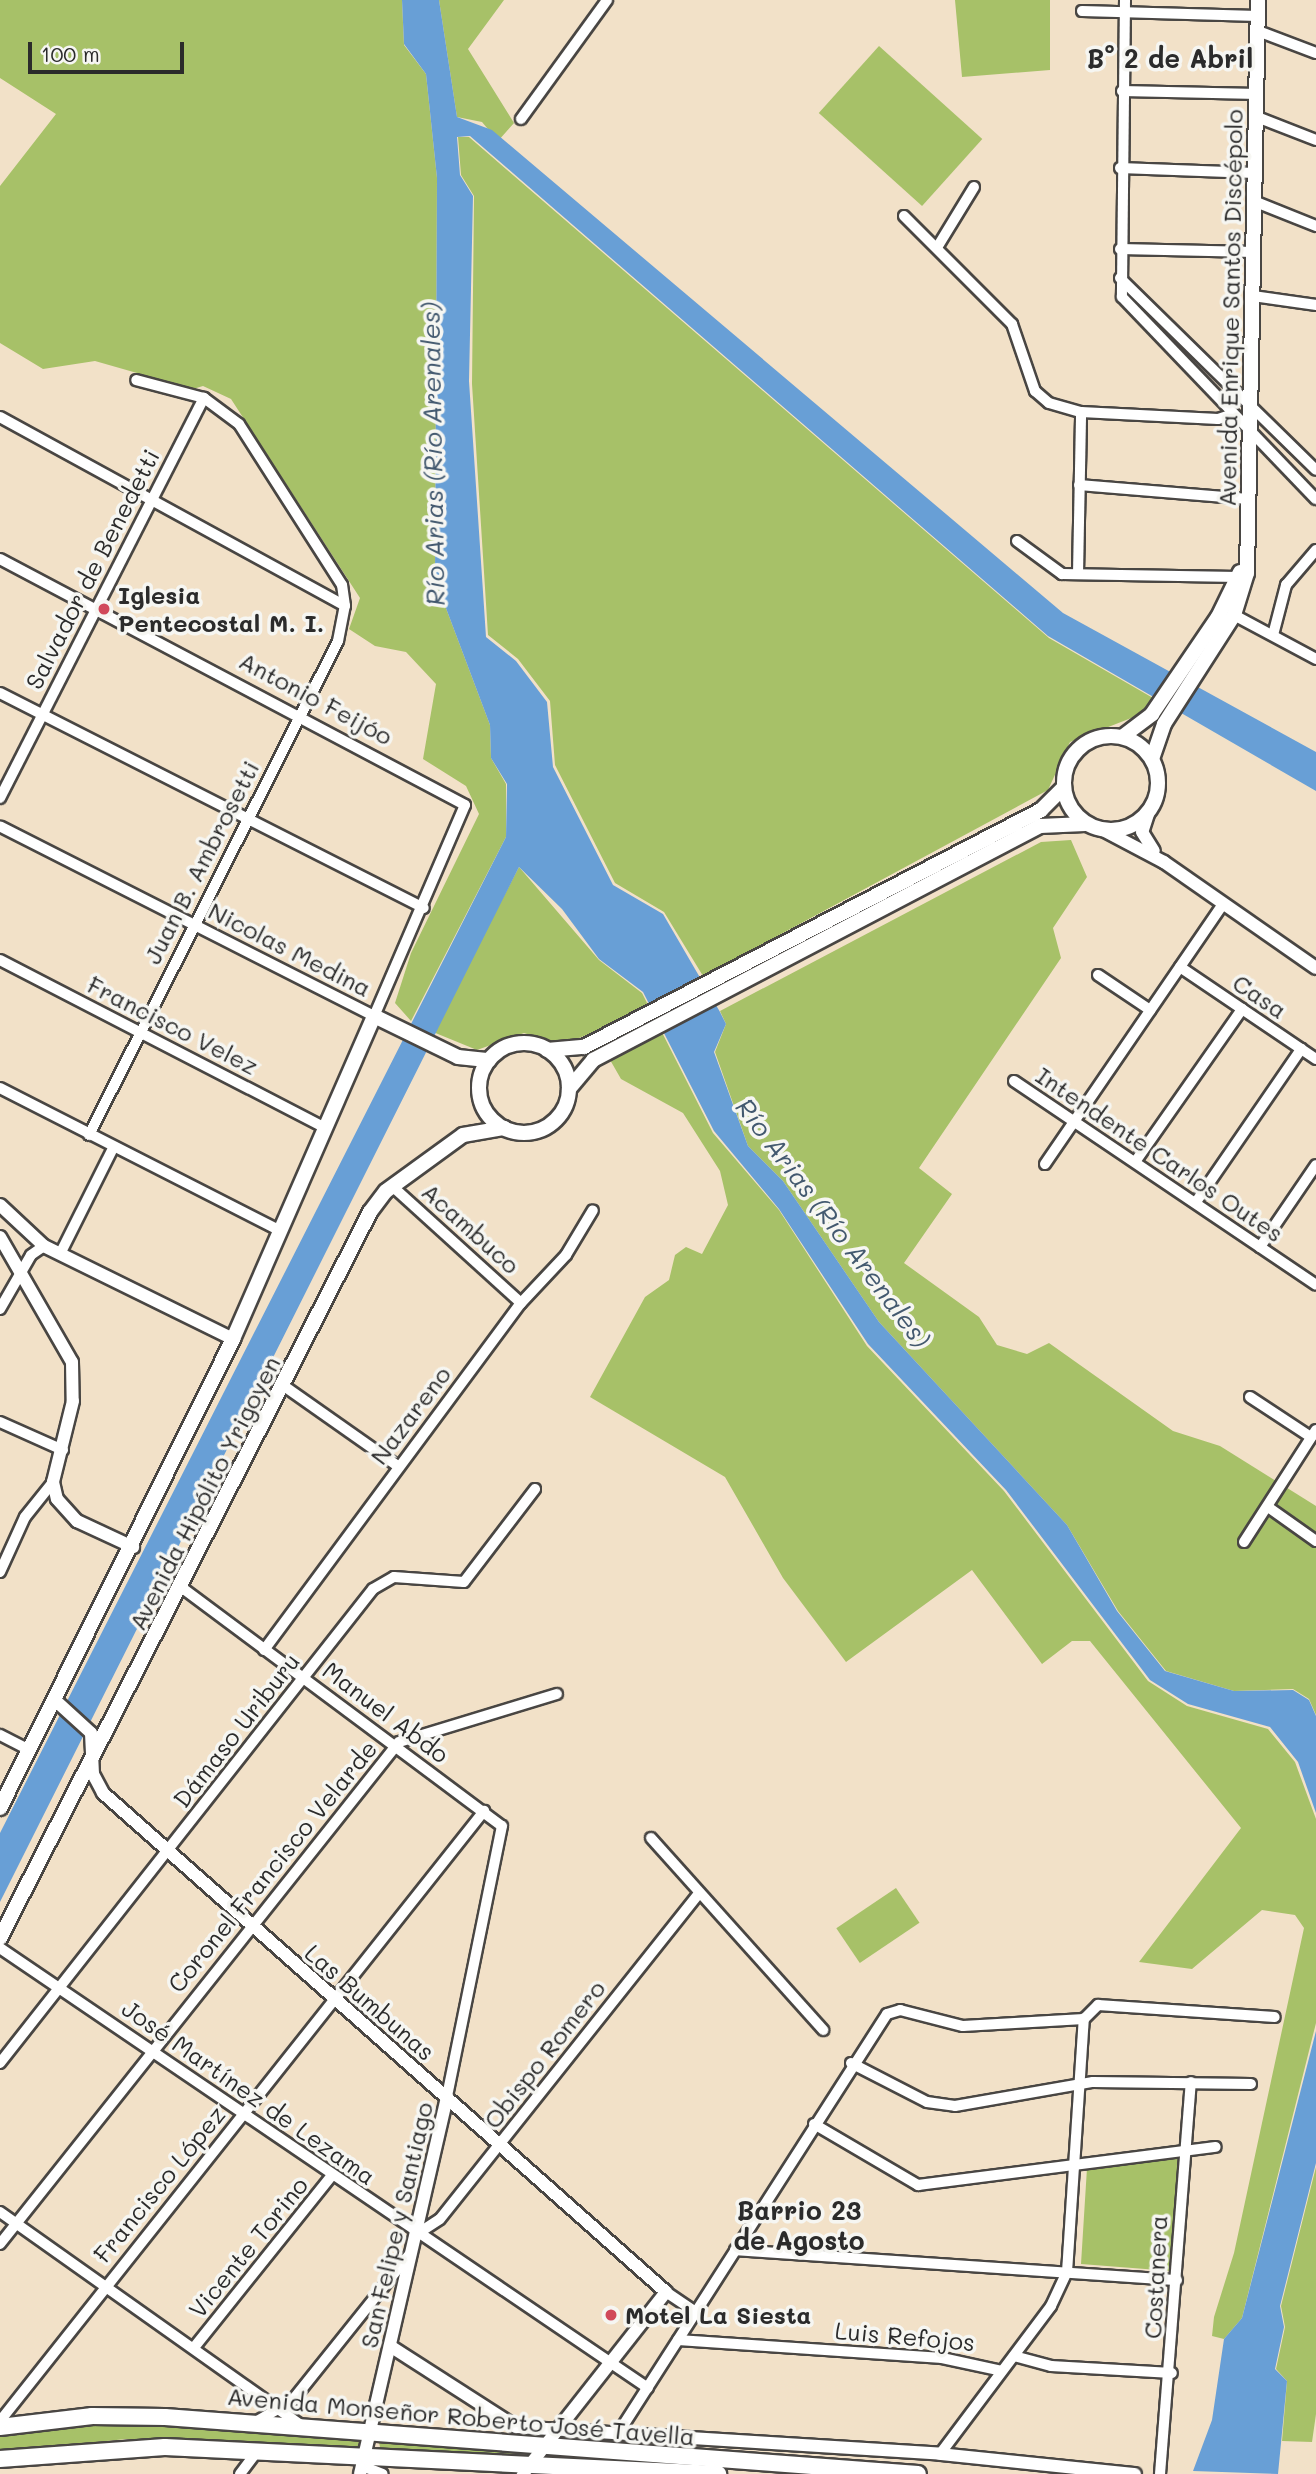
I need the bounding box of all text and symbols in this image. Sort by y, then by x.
scale bar [32,28,187,72]
text: 100 m [41,40,100,67]
district label: B° 2 de Abril [1087,43,1253,75]
street label: Avenida Enrique Santos Discépolo [1212,109,1248,507]
water label: Río Arias (Río Arenales) [415,302,451,606]
street label: Salvador de Benedetti [19,444,165,694]
place label: Iglesia Pentecostal M. I. [118,581,324,637]
marker: Iglesia Pentecostal M. I. [96,601,112,617]
street label: Antonio Feijóo [234,646,398,750]
street label: Juan B. Ambrosetti [137,756,265,968]
street label: Nicolas Medina [204,896,376,1002]
street label: Casa [1228,968,1292,1024]
street label: Francisco Velez [83,970,263,1080]
street label: Intendente Carlos Outes [1031,1060,1289,1248]
water label: Río Arias (Río Arenales) [729,1092,937,1354]
street label: Acambuco [416,1177,526,1279]
street label: Avenida Hipólito Yrigoyen [122,1351,286,1635]
street label: Nazareno [364,1360,456,1470]
street label: Dámaso Uriburu [167,1647,305,1813]
street label: Manuel Abdo [317,1655,455,1769]
street label: Coronel Francisco Velarde [161,1734,383,1998]
street label: Las Bumbunas [299,1938,441,2066]
street label: Obispo Romero [477,1974,611,2134]
street label: José Martínez de Lezama [117,1993,381,2191]
street label: San Felipe y Santiago [354,2099,438,2351]
street label: Francisco López [87,2100,231,2268]
street label: Vicente Torino [182,2171,314,2323]
district label: Barrio 23 de Agosto [733,2195,865,2256]
street label: Costanera [1137,2214,1173,2340]
place label: Motel La Siesta [625,2301,811,2329]
marker: Motel La Siesta [603,2307,619,2323]
street label: Luis Refojos [834,2316,976,2356]
street label: Avenida Monseñor Roberto José Tavella [226,2381,696,2451]

